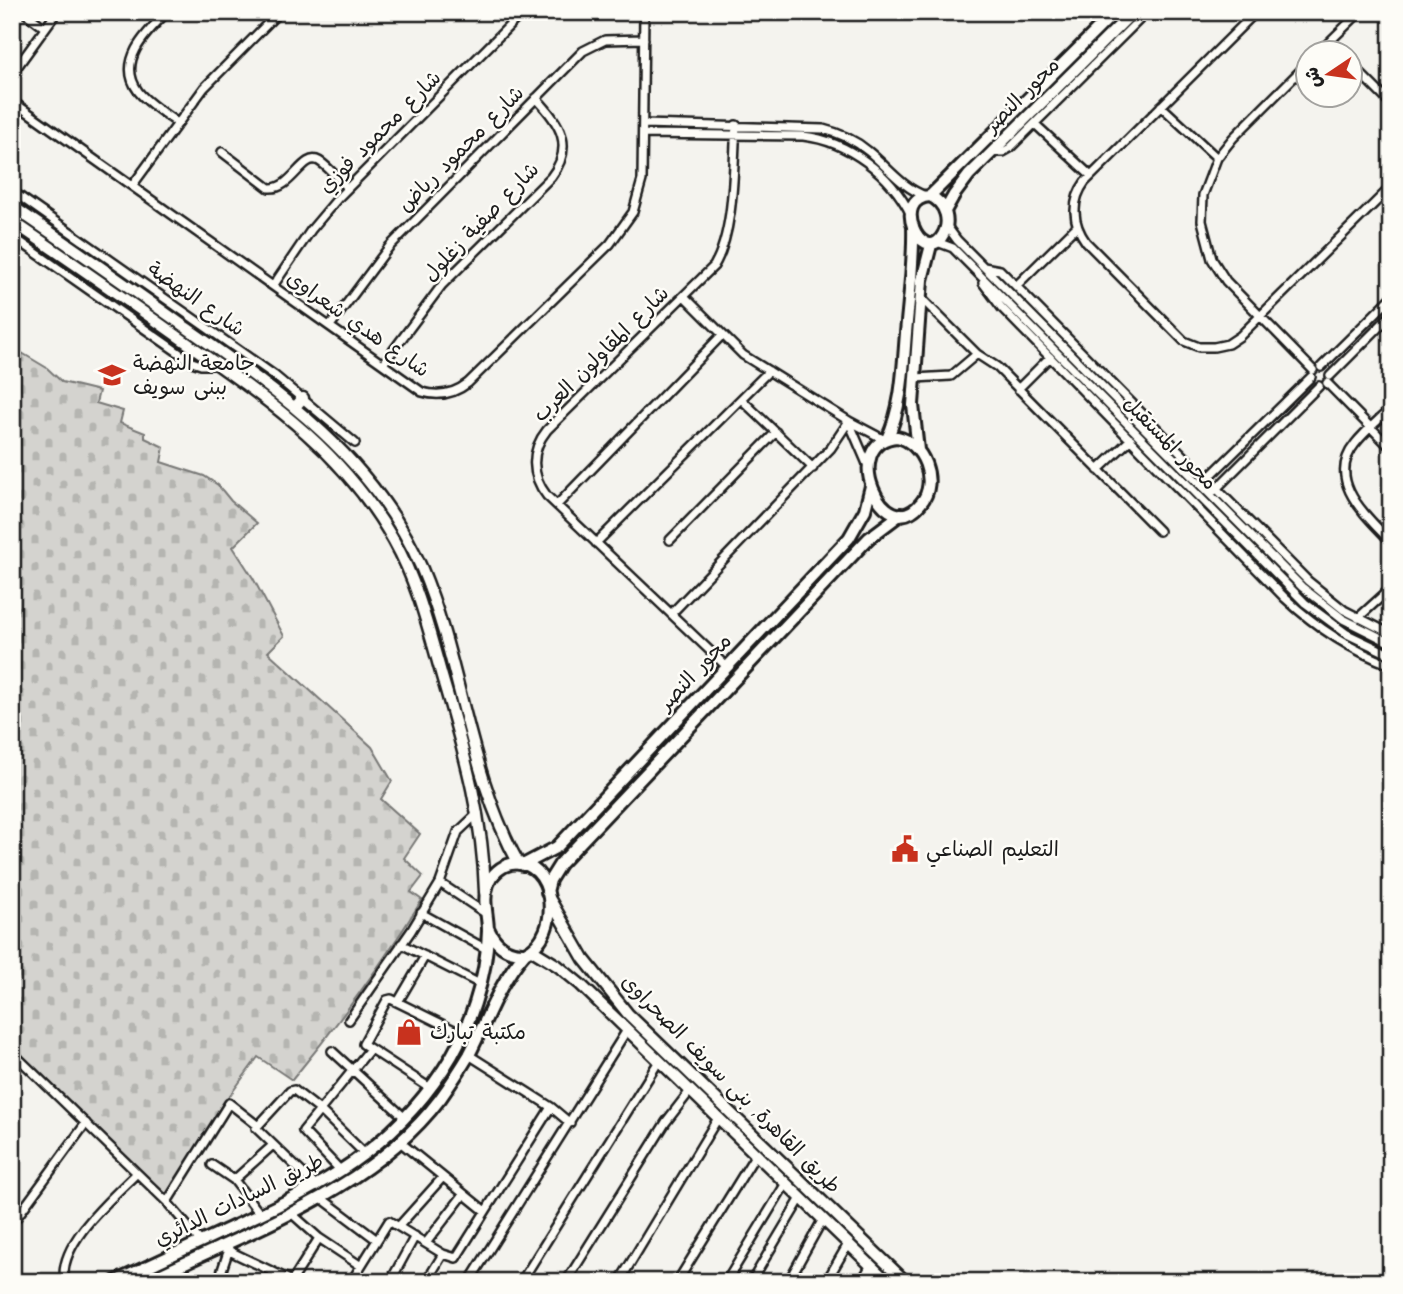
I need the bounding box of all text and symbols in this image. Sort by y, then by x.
north arrow [1294,38,1364,108]
street label: محور النصر [976,51,1066,141]
street label: شارع محمود فوزي [312,64,448,200]
text: ش [1298,64,1329,91]
street label: شارع محمود رياض [391,79,531,219]
street label: شارع صفية زغلول [416,156,546,288]
street label: شارع النهضة [141,255,251,343]
street label: شارع هدي شعراوى [281,264,435,384]
street label: شارع المقاولون العرب [526,279,676,429]
place label: جامعة النهضة ببنى سويف [133,349,255,402]
school or university icon: جامعة النهضة ببنى سويف [97,360,127,390]
street label: محور المستقبل [1116,389,1224,497]
street label: محور النصر [650,627,738,718]
public building icon: التعليم الصناعي [890,834,920,864]
place label: التعليم الصناعي [926,835,1059,868]
street label: طريق القاهرة, بنى سويف الصحراوى [615,968,847,1200]
shop icon: مكتبة تبارك [394,1017,424,1047]
place label: مكتبة تبارك [430,1018,526,1047]
street label: طريق السادات الدائري [149,1146,329,1254]

